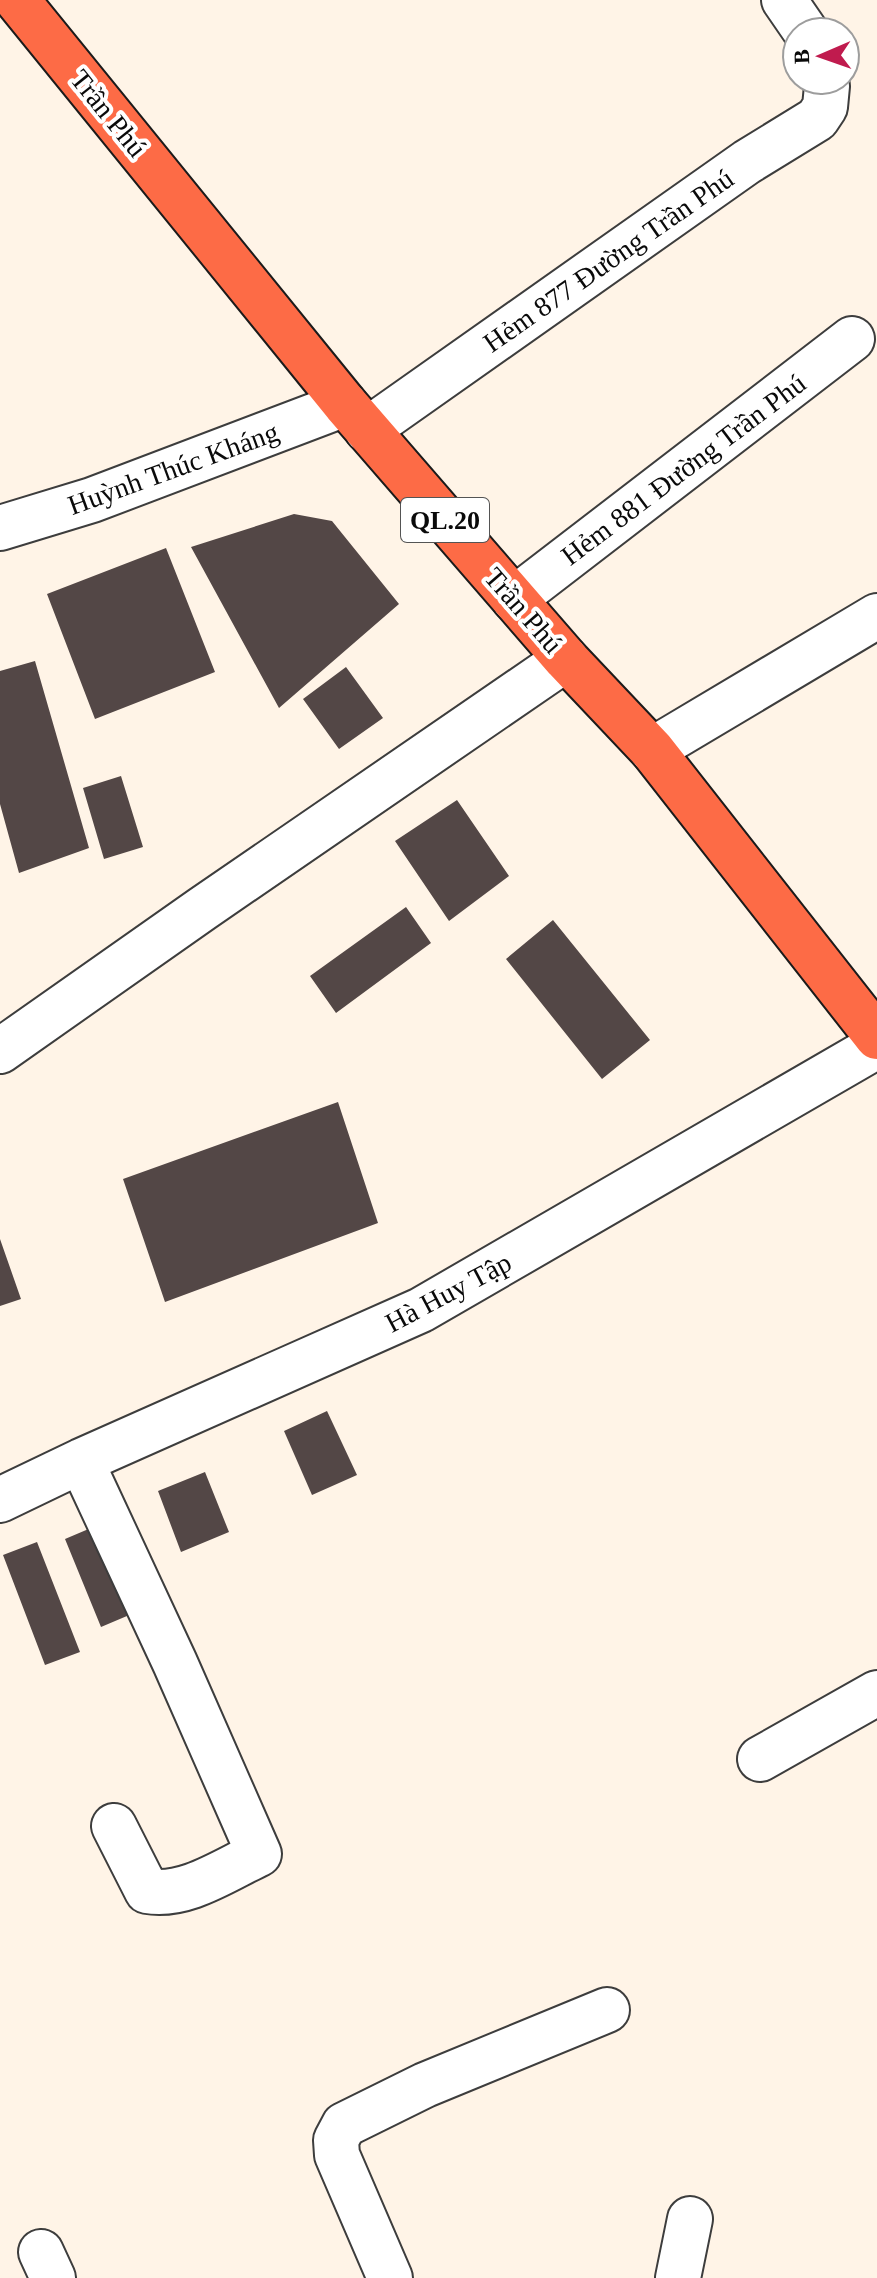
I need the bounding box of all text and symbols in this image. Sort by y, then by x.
north arrow [781,16,861,96]
text: B [789,49,814,64]
street label: Trần Phú [64,64,153,163]
street label: Hẻm 877 Đường Trần Phú [478,162,739,358]
street label: Hẻm 881 Đường Trần Phú [555,367,811,571]
street label: Huỳnh Thúc Kháng [64,416,283,521]
road number: QL.20 [401,498,489,542]
street label: Trần Phú [478,561,569,659]
street label: Hà Huy Tập [380,1246,516,1338]

